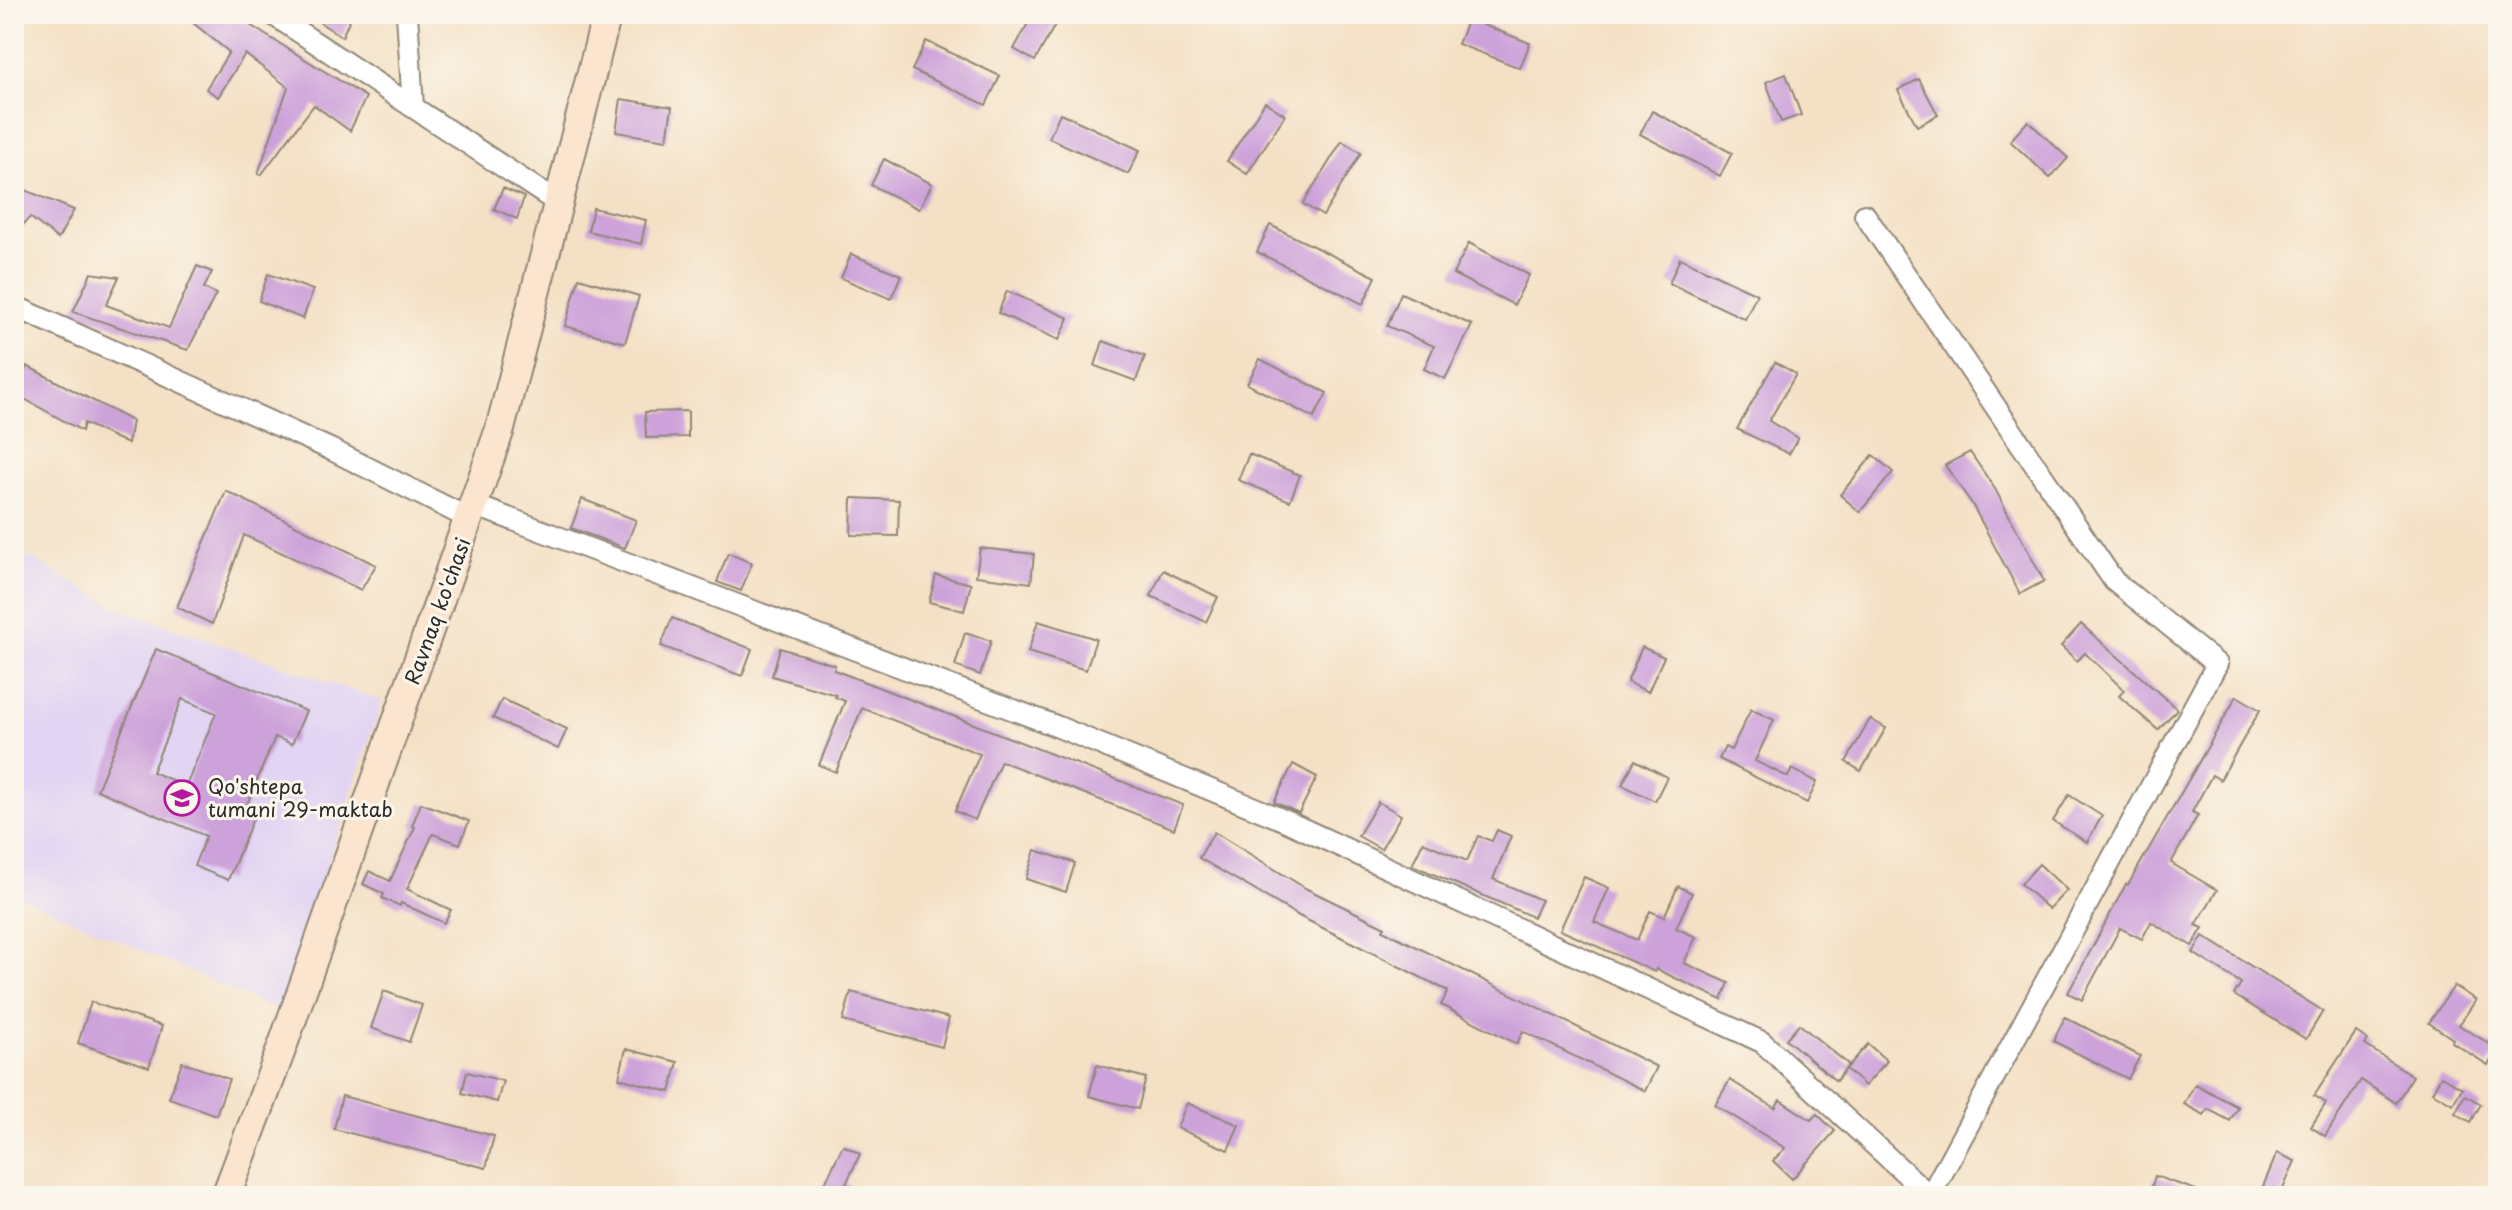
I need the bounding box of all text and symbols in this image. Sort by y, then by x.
street label: Ravnaq ko'chasi [396,533,478,689]
place label: Qo'shtepa tumani 29-maktab [208,771,393,824]
school or university icon: Qo'shtepa tumani 29-maktab [163,779,201,817]

